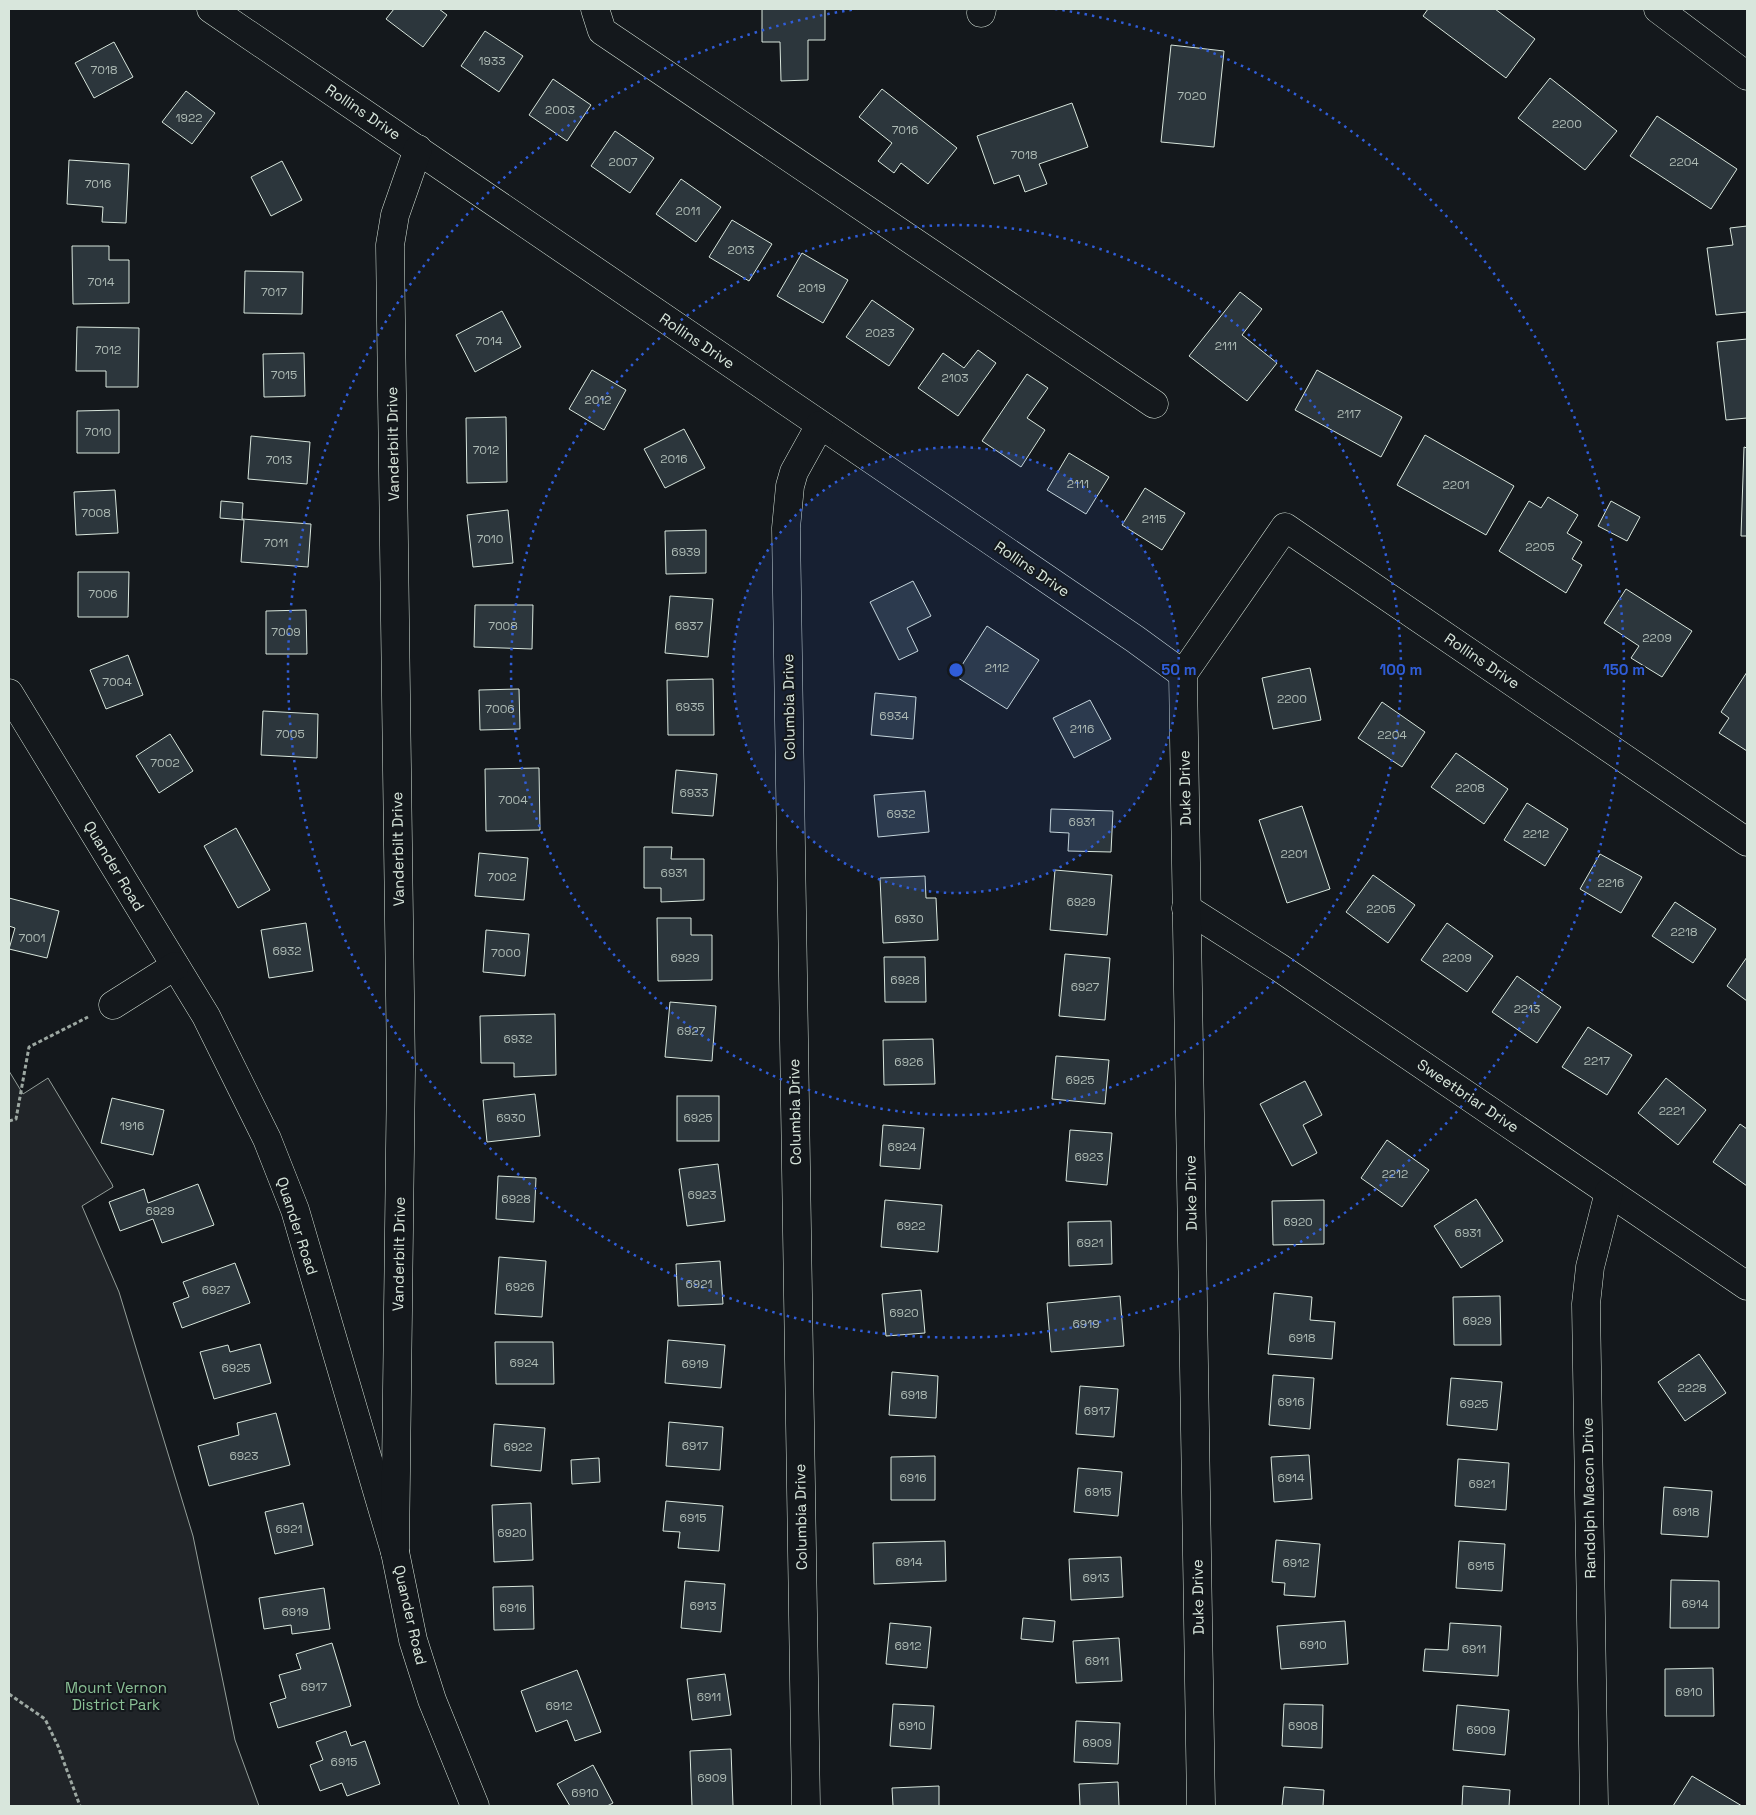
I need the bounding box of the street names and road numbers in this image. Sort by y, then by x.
street label: Rollins Drive [322,79,405,144]
street label: Rollins Drive [656,308,739,373]
street label: Vanderbilt Drive [382,387,403,501]
street label: Rollins Drive [991,536,1074,601]
street label: Rollins Drive [1441,628,1524,693]
street label: Columbia Drive [778,654,799,760]
street label: Duke Drive [1174,750,1195,826]
street label: Vanderbilt Drive [387,792,408,906]
street label: Quander Road [80,817,149,914]
street label: Sweetbriar Drive [1414,1055,1523,1137]
street label: Columbia Drive [784,1059,805,1165]
street label: Duke Drive [1180,1155,1201,1231]
street label: Quander Road [273,1174,322,1277]
street label: Vanderbilt Drive [388,1196,409,1311]
street label: Randolph Macon Drive [1578,1417,1599,1579]
street label: Columbia Drive [790,1464,811,1570]
street label: Duke Drive [1187,1559,1208,1635]
street label: Quander Road [390,1563,431,1667]

